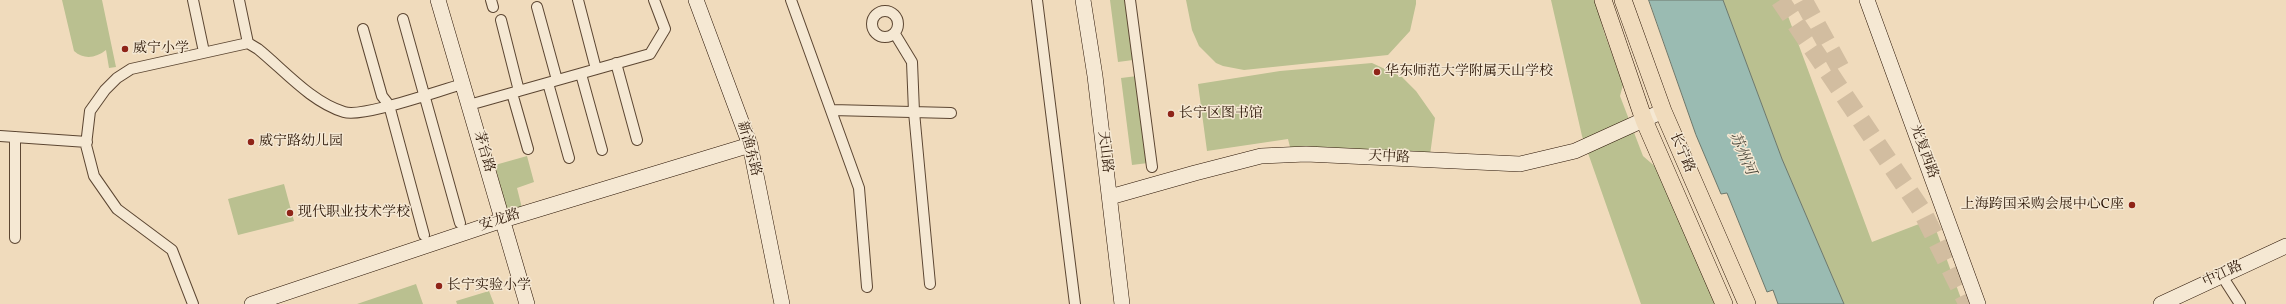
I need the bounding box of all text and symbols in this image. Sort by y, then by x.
place label: 威宁小学 [133,41,189,57]
marker: 威宁小学 [120,44,130,54]
place label: 华东师范大学附属天山学校 [1385,64,1553,80]
marker: 华东师范大学附属天山学校 [1372,67,1382,77]
place label: 长宁区图书馆 [1179,106,1263,122]
marker: 长宁区图书馆 [1166,109,1176,119]
street label: 新渔东路 [733,120,763,178]
street label: 光复西路 [1906,123,1940,181]
street label: 茅台路 [469,129,497,175]
street label: 天山路 [1093,130,1115,174]
street label: 长宁路 [1665,130,1697,176]
water label: 苏州河 [1724,130,1758,178]
place label: 威宁路幼儿园 [259,134,343,150]
marker: 威宁路幼儿园 [246,137,256,147]
street label: 天中路 [1368,149,1410,167]
place label: 上海跨国采购会展中心C座 [1961,197,2124,213]
marker: 上海跨国采购会展中心C座 [2127,200,2137,210]
place label: 现代职业技术学校 [298,205,410,221]
street label: 安龙路 [477,207,523,235]
marker: 现代职业技术学校 [285,208,295,218]
street label: 中江路 [2200,259,2246,291]
place label: 长宁实验小学 [447,278,531,294]
marker: 长宁实验小学 [434,281,444,291]

